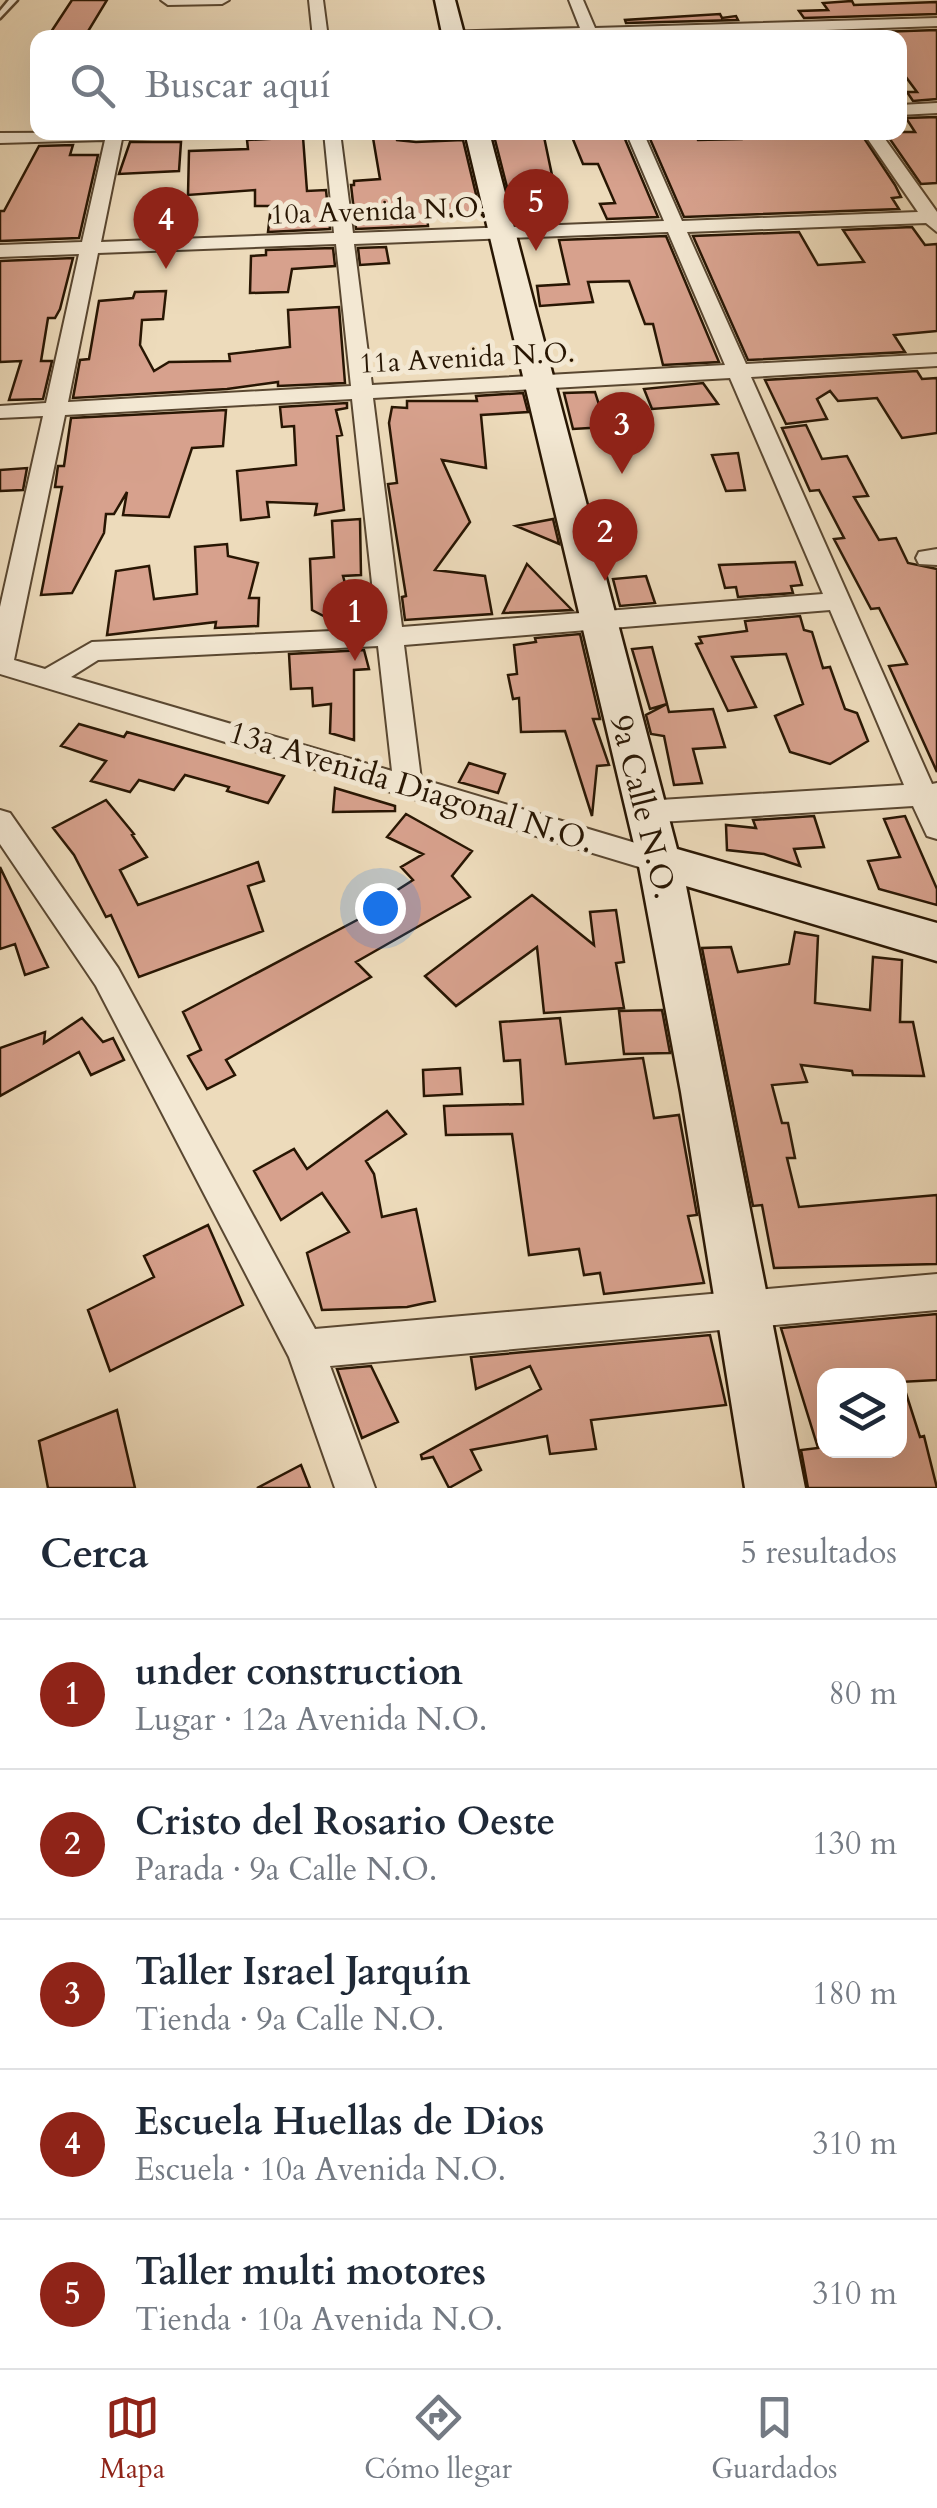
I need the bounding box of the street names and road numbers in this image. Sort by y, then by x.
street label: 10a Avenida N.O. [270,188,486,234]
street label: 11a Avenida N.O. [358,333,576,383]
street label: 13a Avenida Diagonal N.O. [223,711,599,863]
street label: 9a Calle N.O. [599,711,687,903]

